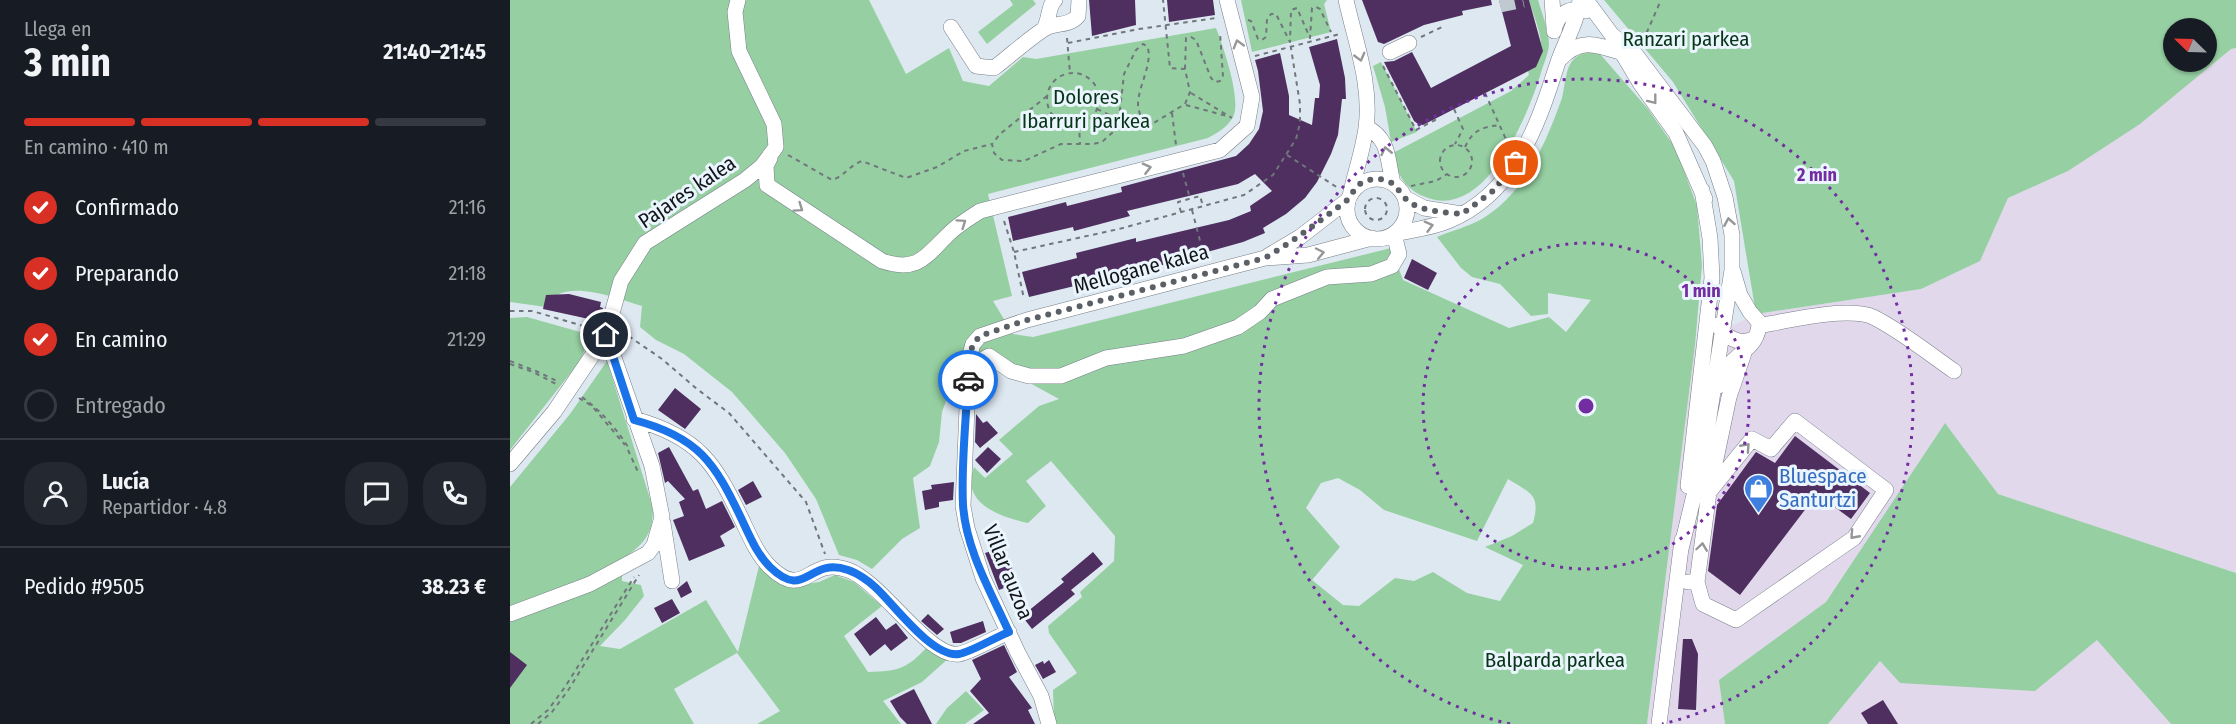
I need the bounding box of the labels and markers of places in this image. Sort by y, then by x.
pin [1490,137,1541,188]
pin [580,309,631,360]
centre of rings [1576,396,1596,416]
place label: Bluespace Santurtzi [1779,463,1867,513]
shop icon: Bluespace Santurtzi [1742,472,1774,514]

